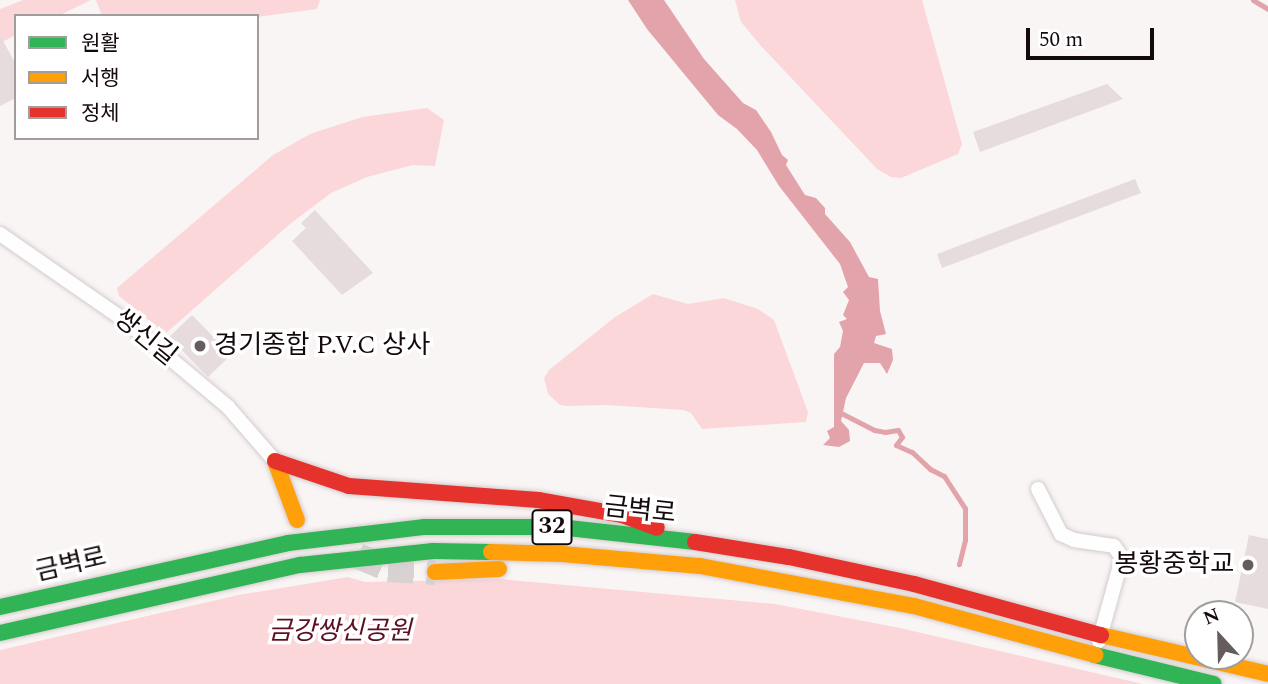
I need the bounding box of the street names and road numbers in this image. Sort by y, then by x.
street label: 쌍신길 [107,303,183,373]
street label: 금벽로 [603,492,677,530]
road number: 32 [531,506,573,548]
street label: 금벽로 [33,542,109,588]

